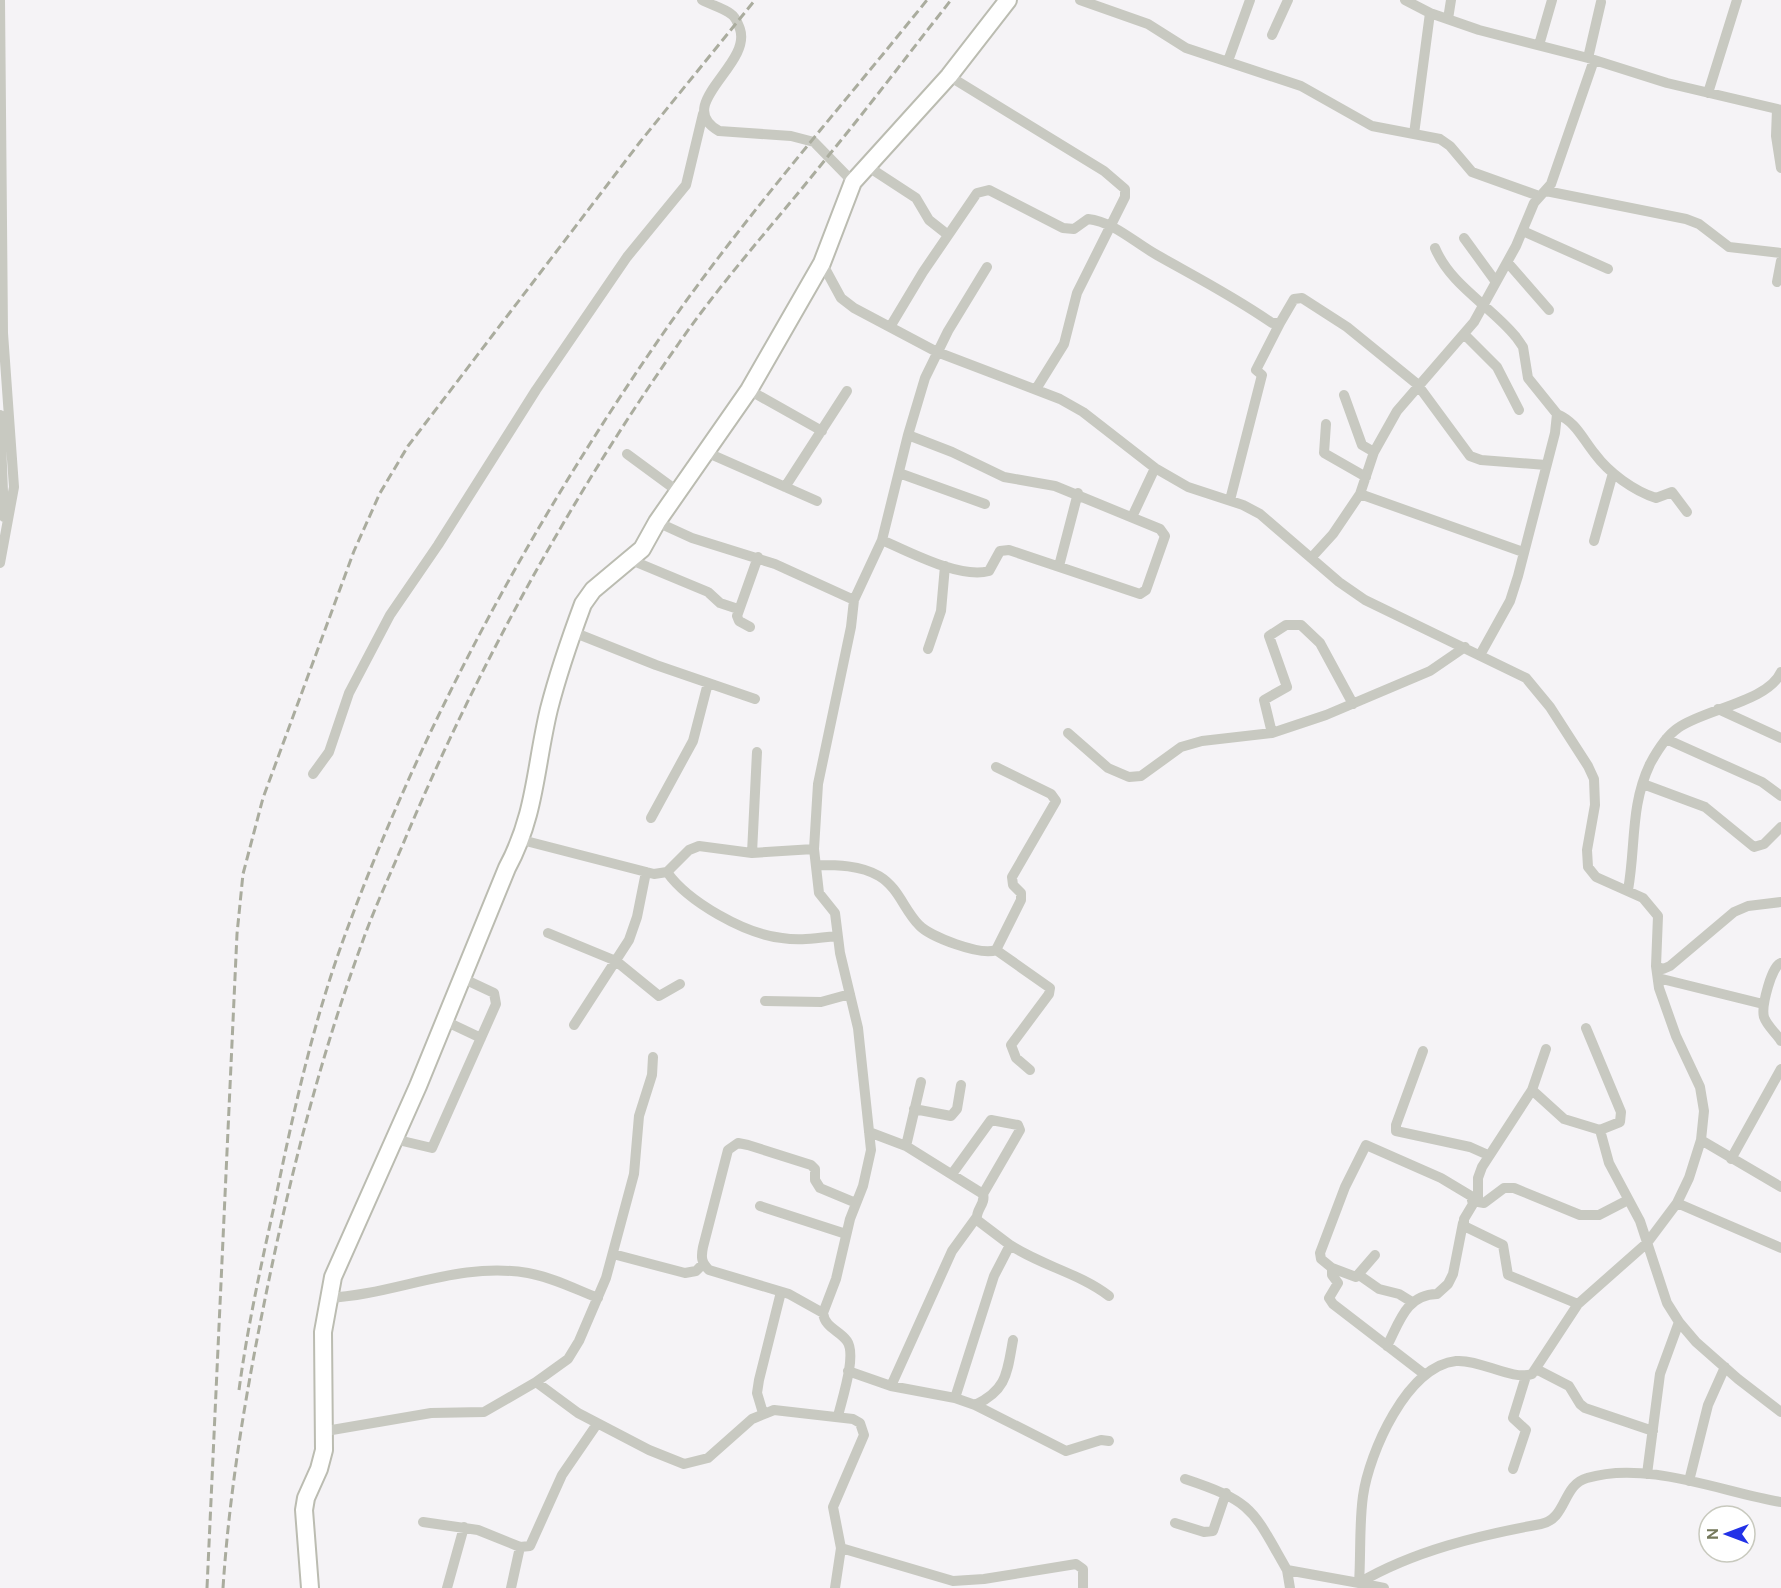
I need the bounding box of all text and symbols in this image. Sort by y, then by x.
north arrow [1697,1504,1757,1564]
text: N [1702,1528,1723,1540]

